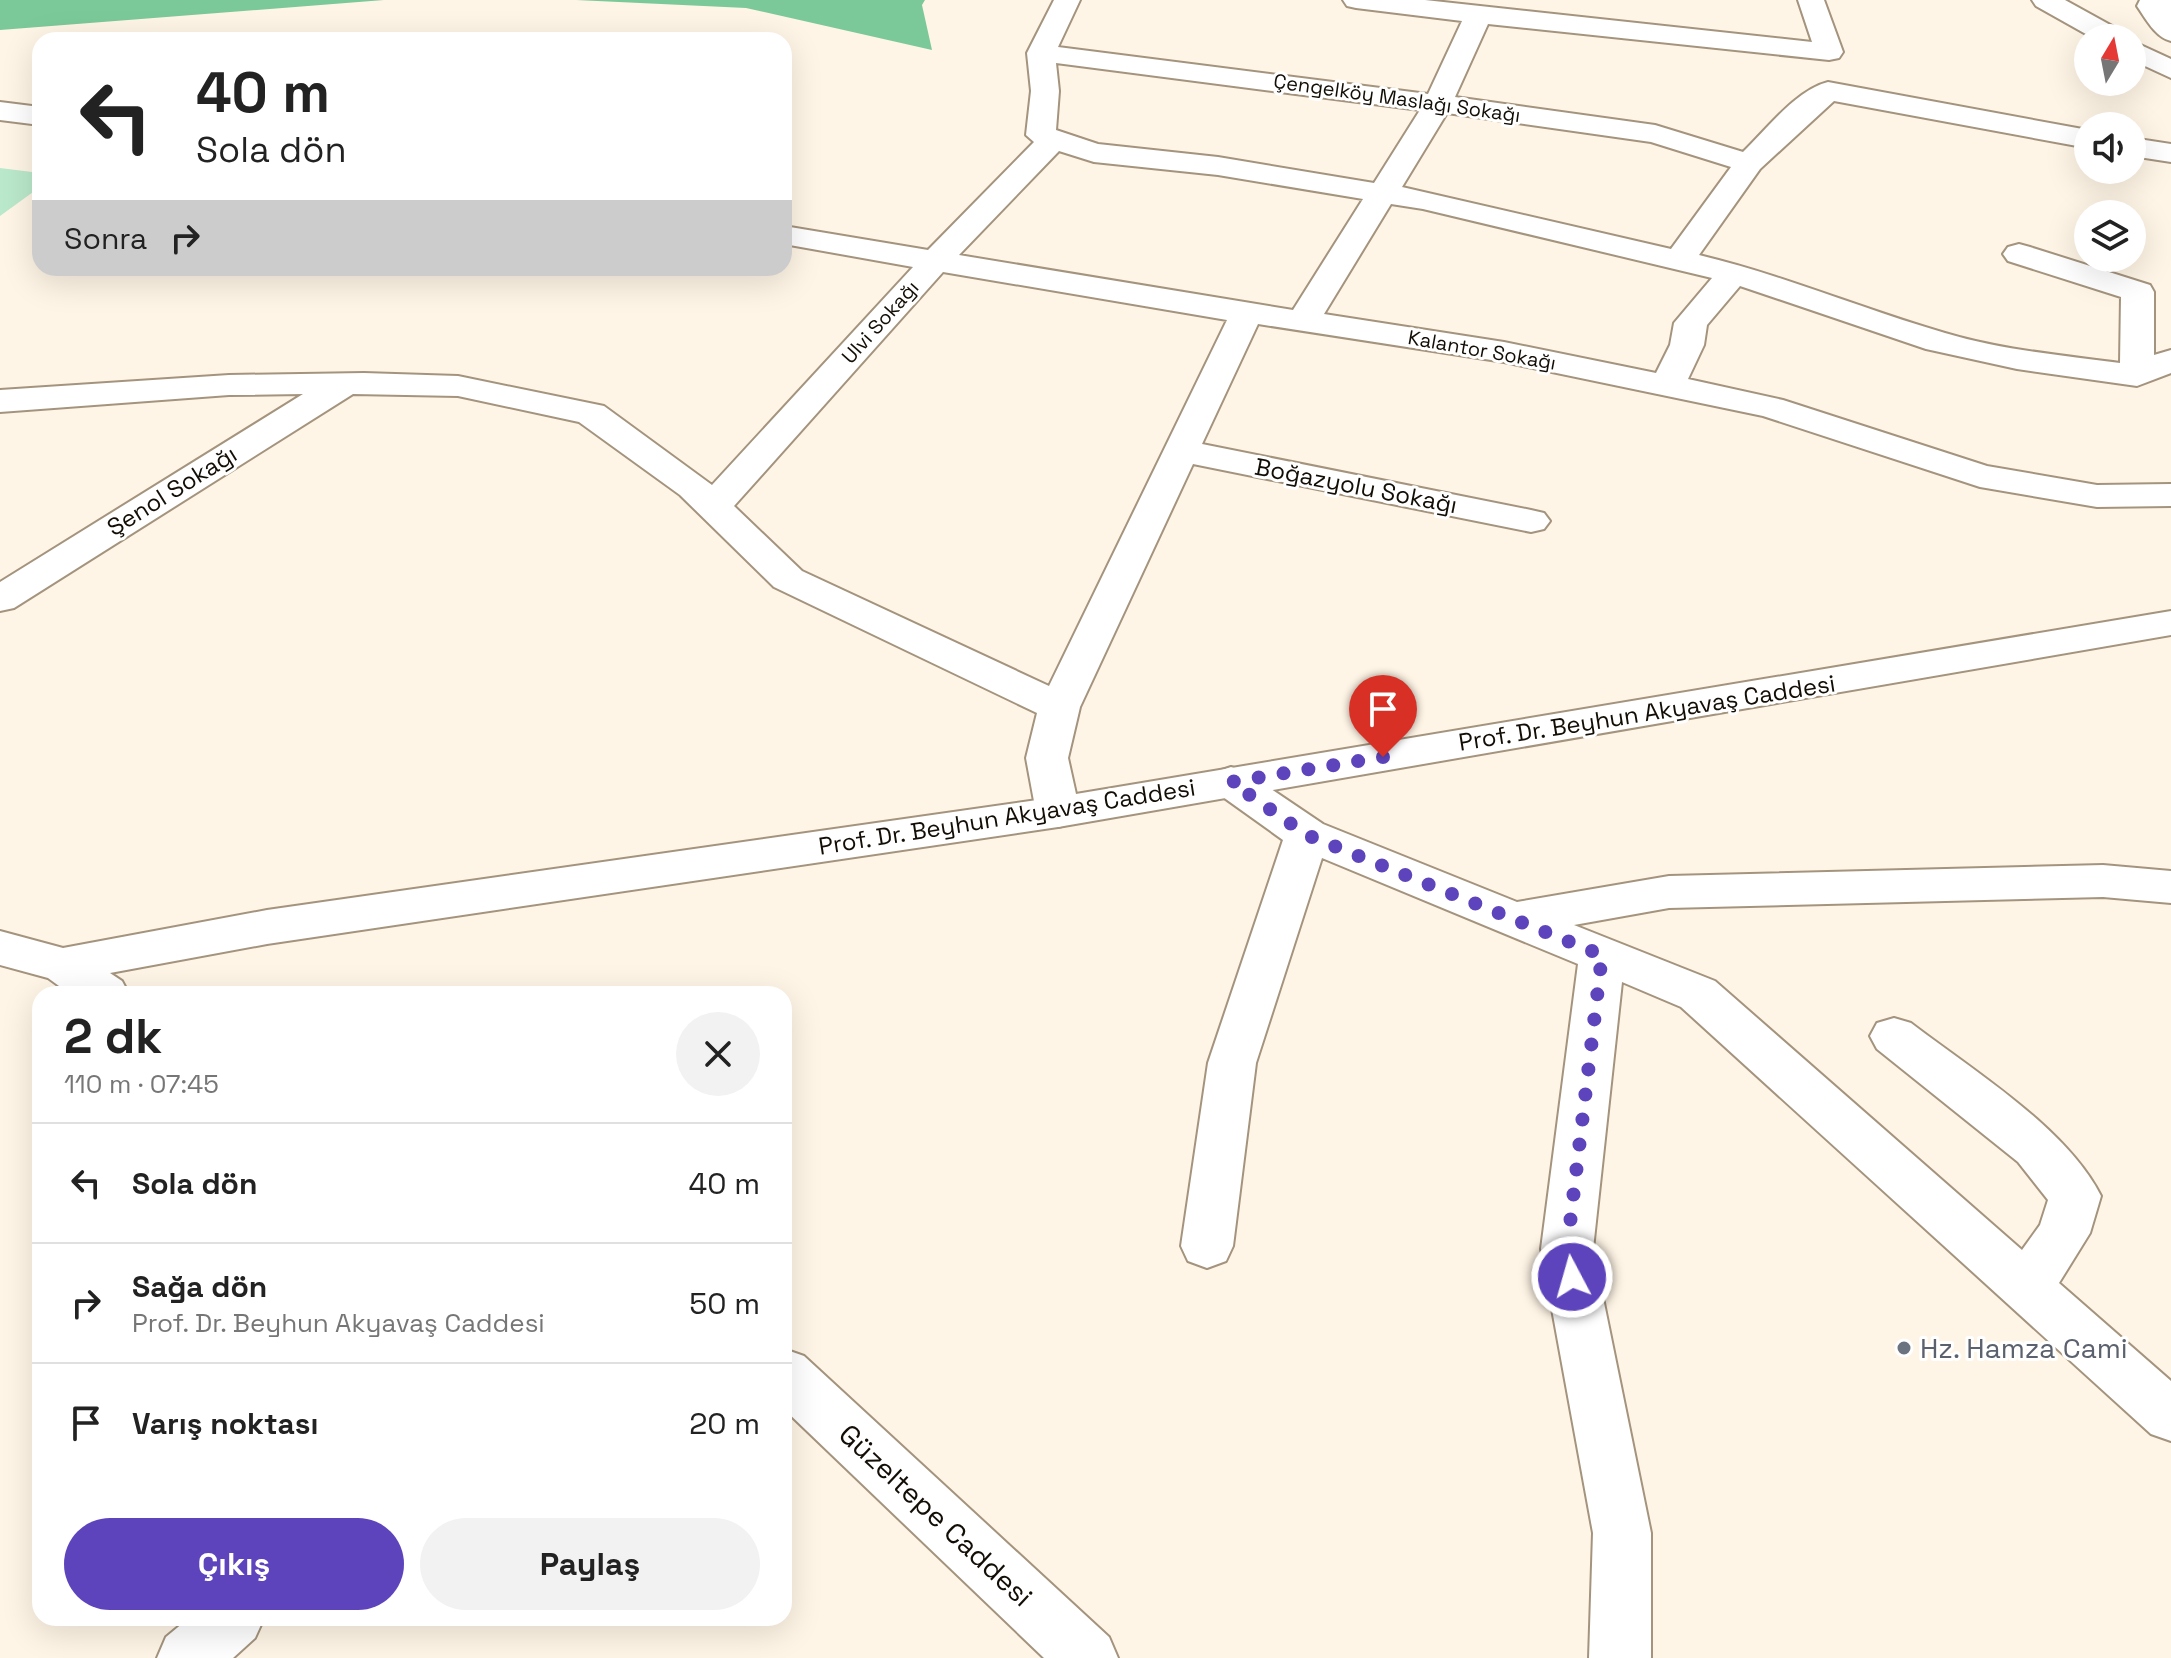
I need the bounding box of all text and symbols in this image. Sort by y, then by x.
north arrow [2074,24,2146,96]
map controls [2074,24,2146,272]
text: 40 m [196,57,330,128]
icon: left [64,64,168,168]
street label: Çengelköy Maslağı Sokağı [1272,68,1522,128]
button: sound [2074,112,2146,184]
text: Sola dön [196,127,347,173]
button: layers [2074,200,2146,272]
icon: right [163,216,207,260]
text: Sonra [64,219,147,258]
street label: Ulvi Sokağı [836,275,924,369]
street label: Kalantor Sokağı [1406,324,1558,376]
street label: Şenol Sokağı [101,438,242,543]
street label: Boğazyolu Sokağı [1252,451,1460,520]
street label: Prof. Dr. Beyhun Akyavaş Caddesi [1456,667,1838,758]
pin [1349,675,1417,757]
icon: arrive [1361,687,1405,731]
street label: Prof. Dr. Beyhun Akyavaş Caddesi [816,771,1198,862]
text: 2 dk [64,1006,162,1067]
button: close [676,1012,760,1096]
text: 110 m · 07:45 [64,1067,219,1101]
icon: left [64,1161,108,1205]
text: Sola dön [132,1164,257,1203]
text: 40 m [689,1164,760,1203]
position arrow [1530,1235,1614,1319]
text: Sağa dön [132,1267,267,1306]
icon: right [64,1281,108,1325]
text: 50 m [689,1284,760,1323]
text: Prof. Dr. Beyhun Akyavaş Caddesi [132,1306,545,1340]
place label: Hz. Hamza Cami [1920,1330,2128,1366]
marker: Hz. Hamza Cami [1895,1339,1913,1357]
icon: arrive [64,1401,108,1445]
text: Varış noktası [132,1404,319,1443]
text: 20 m [689,1404,760,1443]
street label: Güzeltepe Caddesi [832,1416,1040,1614]
button: Çıkış [64,1518,404,1610]
button: Paylaş [420,1518,760,1610]

